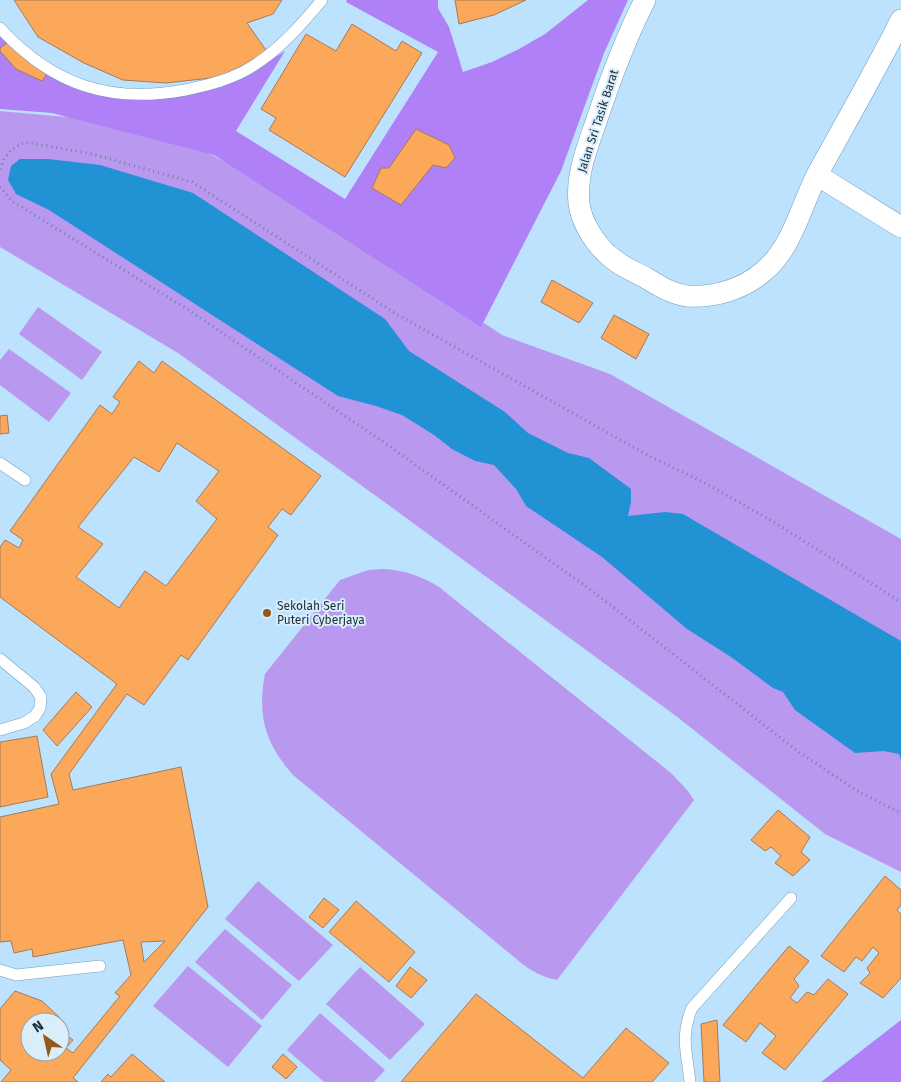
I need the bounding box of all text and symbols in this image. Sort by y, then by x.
street label: Jalan Sri Tasik Barat [575,67,621,174]
place label: Sekolah Seri Puteri Cyberjaya [277,599,365,627]
marker: Sekolah Seri Puteri Cyberjaya [261,607,273,619]
north arrow [20,1012,70,1062]
text: N [29,1017,47,1036]

